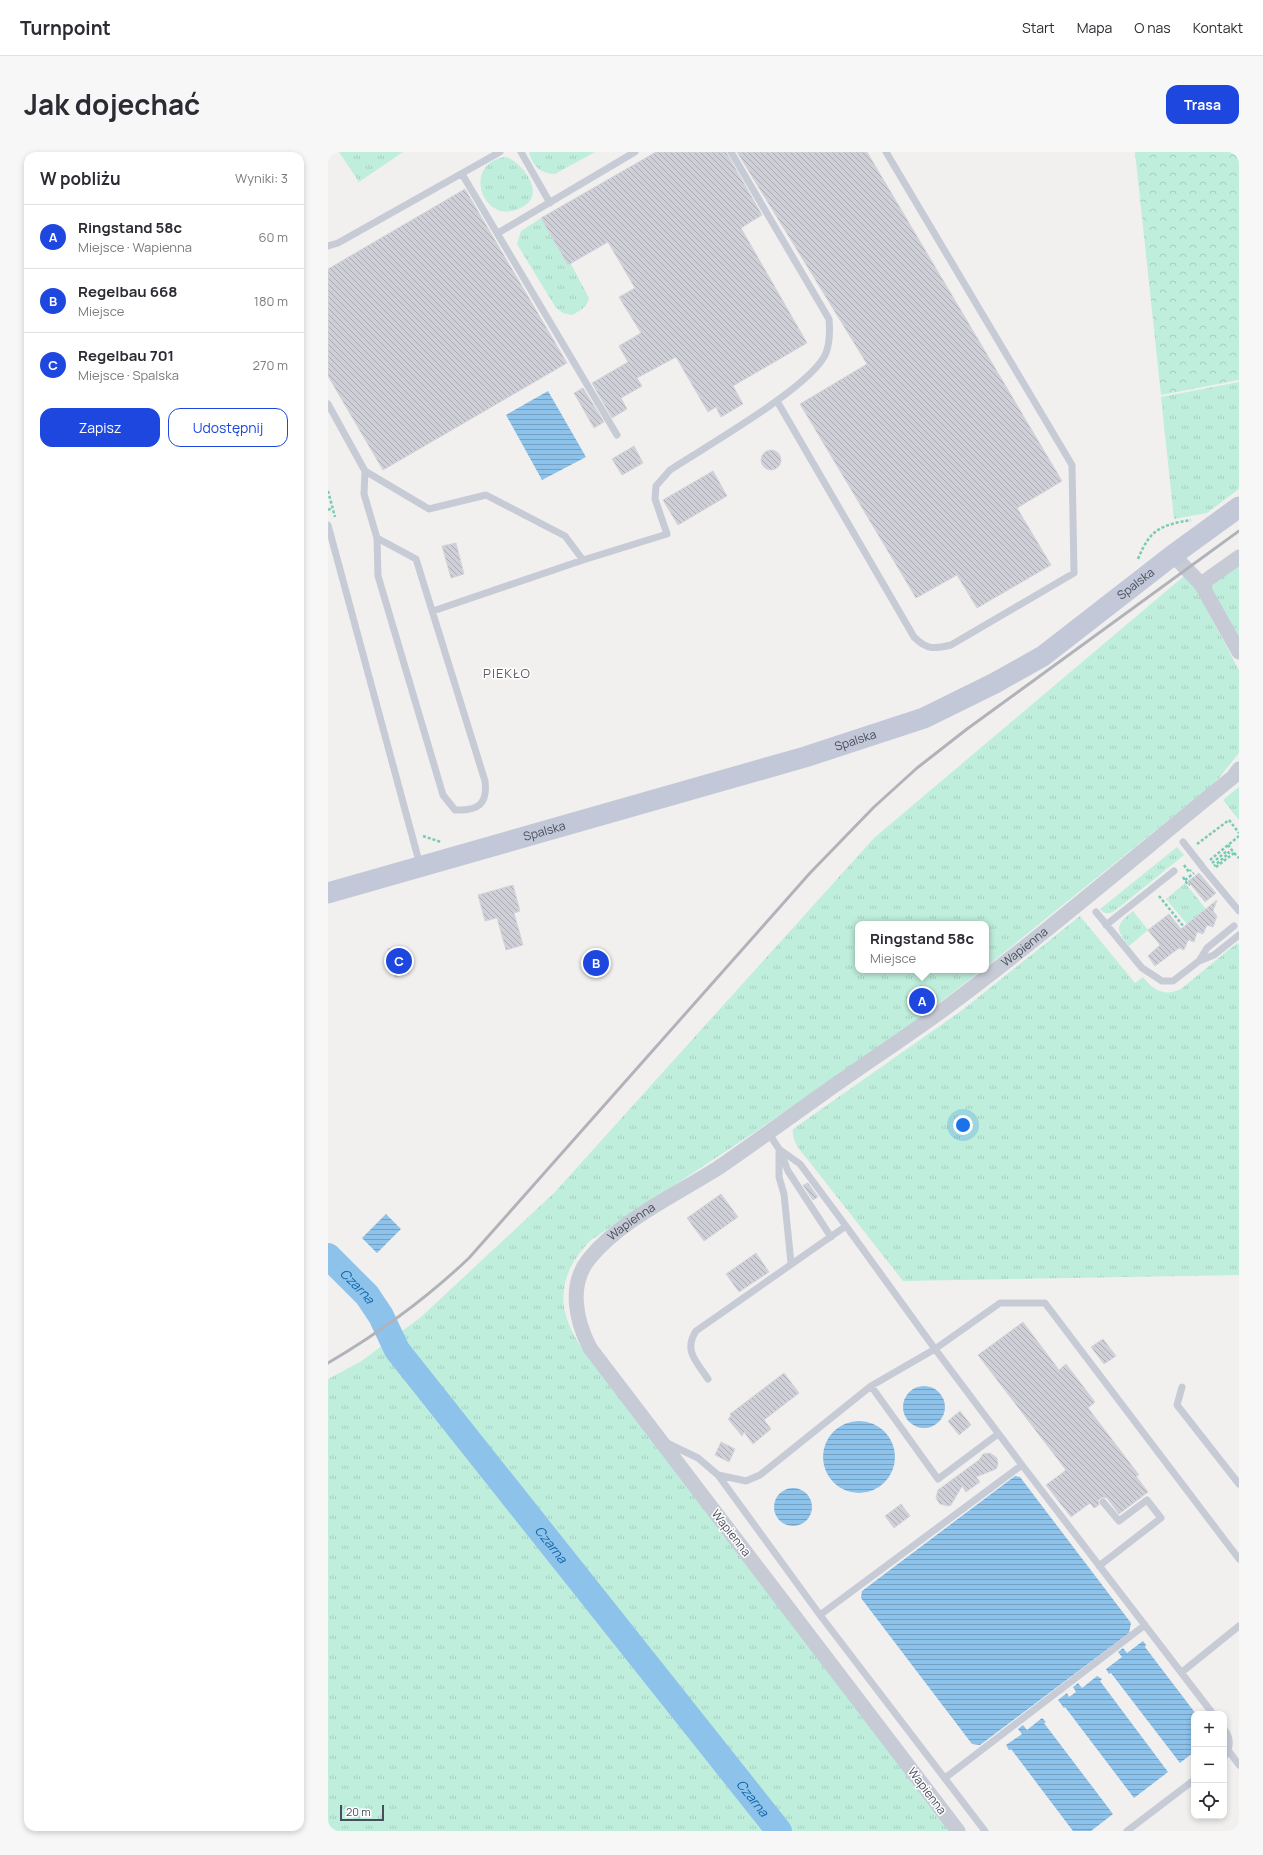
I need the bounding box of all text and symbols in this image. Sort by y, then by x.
text: Turnpoint [20,15,111,41]
text: Start [1022,18,1055,37]
text: Mapa [1077,18,1112,37]
text: O nas [1134,18,1171,37]
text: Kontakt [1193,18,1243,37]
text: Jak dojechać [24,85,200,123]
button: Trasa [1166,85,1239,124]
text: W pobliżu [40,167,121,190]
text: Wyniki: 3 [235,169,288,187]
text: Ringstand 58c [78,217,182,238]
text: A [49,228,57,246]
text: 60 m [258,228,288,246]
text: Miejsce · Wapienna [78,238,192,256]
text: Regelbau 668 [78,281,178,302]
text: B [49,292,57,310]
text: 180 m [254,292,288,310]
text: Miejsce [78,302,124,320]
text: Regelbau 701 [78,345,174,366]
text: C [48,356,58,374]
text: 270 m [253,356,288,374]
text: Miejsce · Spalska [78,366,179,384]
button: Zapisz [40,408,160,447]
button: Udostępnij [168,408,288,447]
street label: Spalska [1113,564,1158,603]
district label: PIEKŁO [483,664,531,682]
street label: Spalska [832,725,878,755]
street label: Spalska [521,817,567,845]
popup [855,921,989,973]
street label: Wapienna [997,923,1051,971]
text: Ringstand 58c [870,928,974,949]
pin: C [386,946,412,976]
pin: B [583,948,609,978]
text: Miejsce [870,949,916,967]
pin: A [909,986,935,1016]
your location [953,1115,973,1135]
street label: Wapienna [603,1198,658,1244]
water label: Czarna [336,1264,379,1307]
street label: Wapienna [708,1506,755,1560]
water label: Czarna [531,1522,572,1567]
map controls [1191,1711,1227,1819]
button: + [1191,1711,1227,1747]
button: − [1191,1747,1227,1783]
street label: Wapienna [904,1764,951,1818]
water label: Czarna [732,1776,774,1821]
button: locate [1191,1783,1227,1819]
scale bar [340,1803,384,1822]
text: 20 m [346,1804,371,1819]

